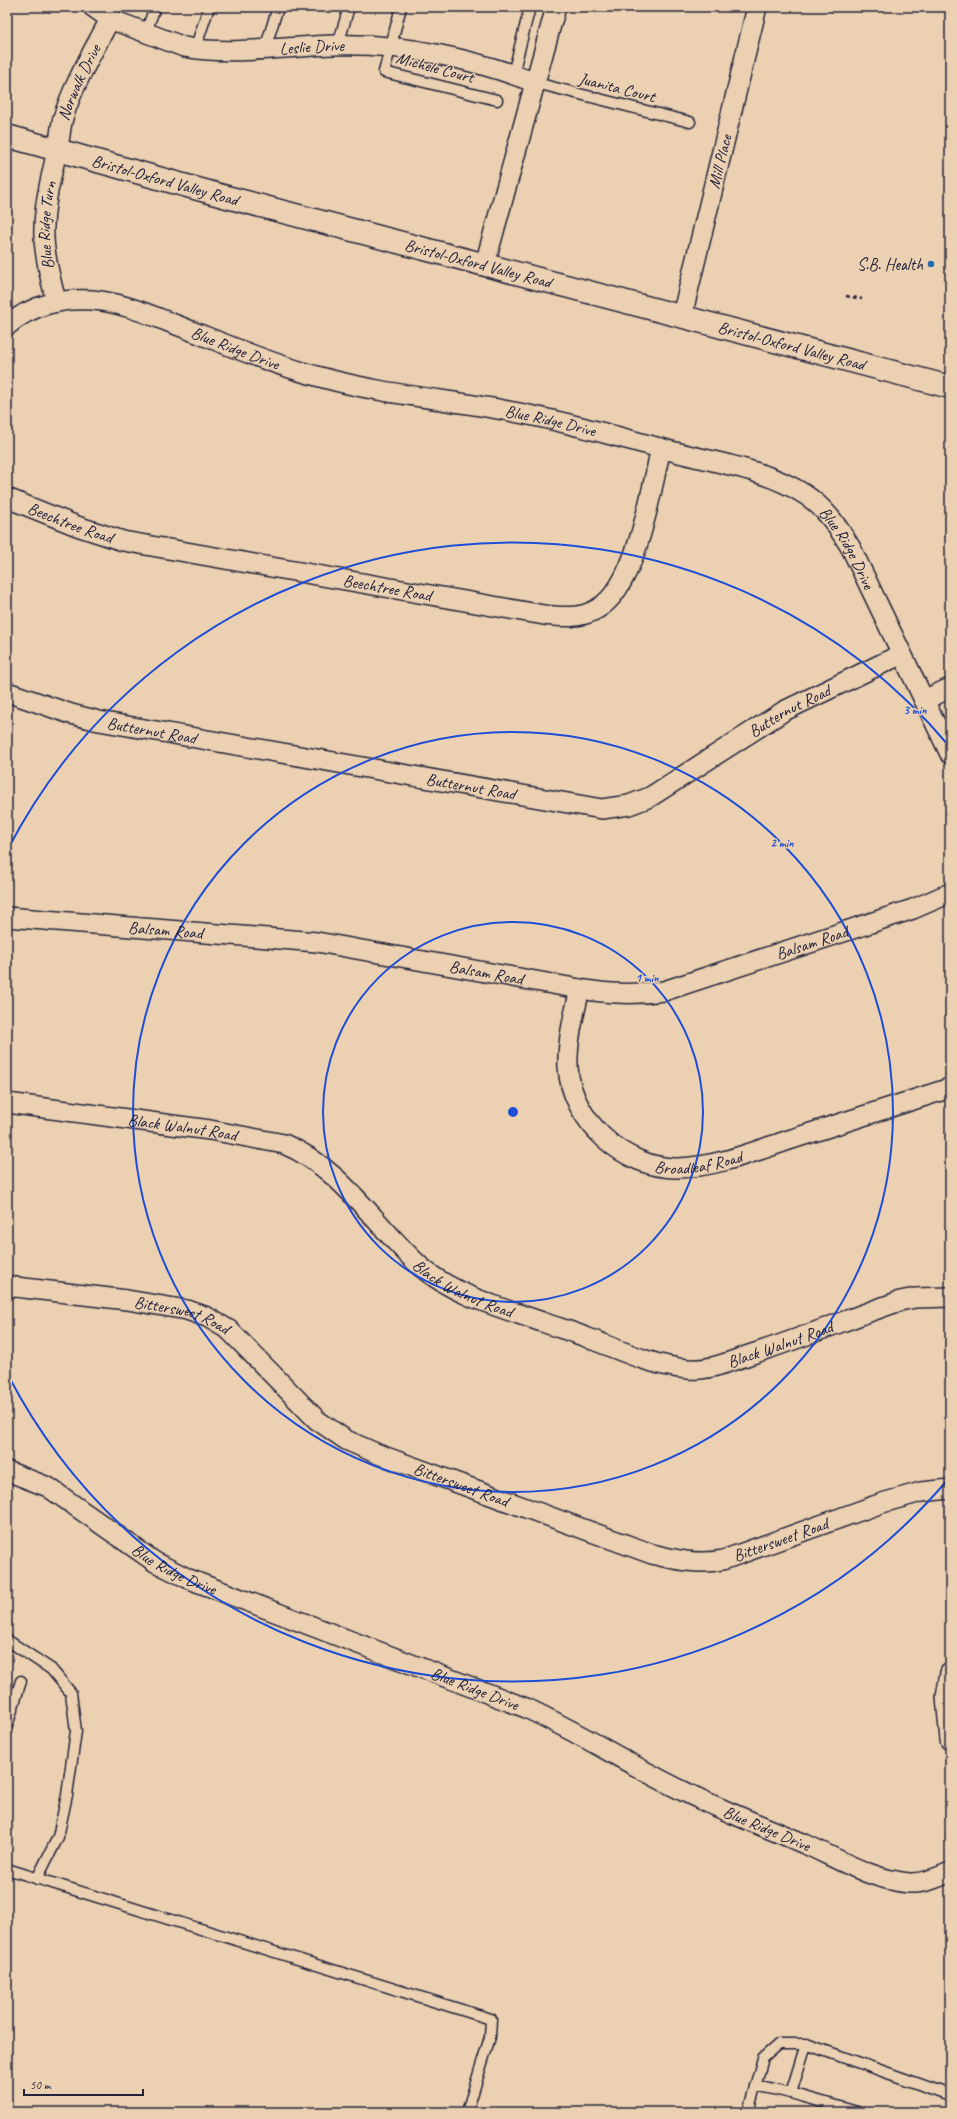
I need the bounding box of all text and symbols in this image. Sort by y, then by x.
street label: Leslie Drive [279,35,346,59]
street label: Norwalk Drive [53,40,106,123]
street label: Michele Court [394,47,478,89]
street label: Juanita Court [576,68,660,108]
street label: Mill Place [703,131,737,191]
street label: Bristol-Oxford Valley Road [89,150,244,211]
street label: Blue Ridge Turn [34,179,61,271]
street label: Bristol-Oxford Valley Road [402,234,557,294]
place label: S.B. Health [857,254,923,275]
marker: S.B. Health [926,259,936,269]
street label: Bristol-Oxford Valley Road [716,317,870,376]
street label: Blue Ridge Drive [188,322,283,375]
street label: Blue Ridge Drive [503,401,599,442]
street label: Beechtree Road [25,497,118,549]
street label: Blue Ridge Drive [814,502,880,594]
street label: Beechtree Road [341,570,435,606]
street label: Butternut Road [745,679,836,742]
text: 3 min [904,702,927,718]
street label: Butternut Road [105,713,200,749]
street label: Butternut Road [424,768,519,805]
text: 2 min [771,835,794,851]
street label: Balsam Road [127,917,206,944]
street label: Balsam Road [773,920,853,964]
street label: Balsam Road [448,956,527,990]
text: 1 min [636,970,659,986]
centre of rings [506,1105,520,1119]
street label: Black Walnut Road [127,1109,241,1146]
street label: Broadleaf Road [653,1145,748,1179]
street label: Black Walnut Road [408,1255,518,1323]
street label: Bittersweet Road [133,1291,235,1340]
street label: Black Walnut Road [725,1316,838,1373]
street label: Bittersweet Road [411,1458,513,1513]
street label: Bittersweet Road [730,1512,833,1567]
street label: Blue Ridge Drive [128,1539,220,1600]
street label: Blue Ridge Drive [428,1663,523,1716]
street label: Blue Ridge Drive [720,1801,815,1857]
scale bar [24,2071,143,2097]
text: 50 m [30,2077,52,2093]

